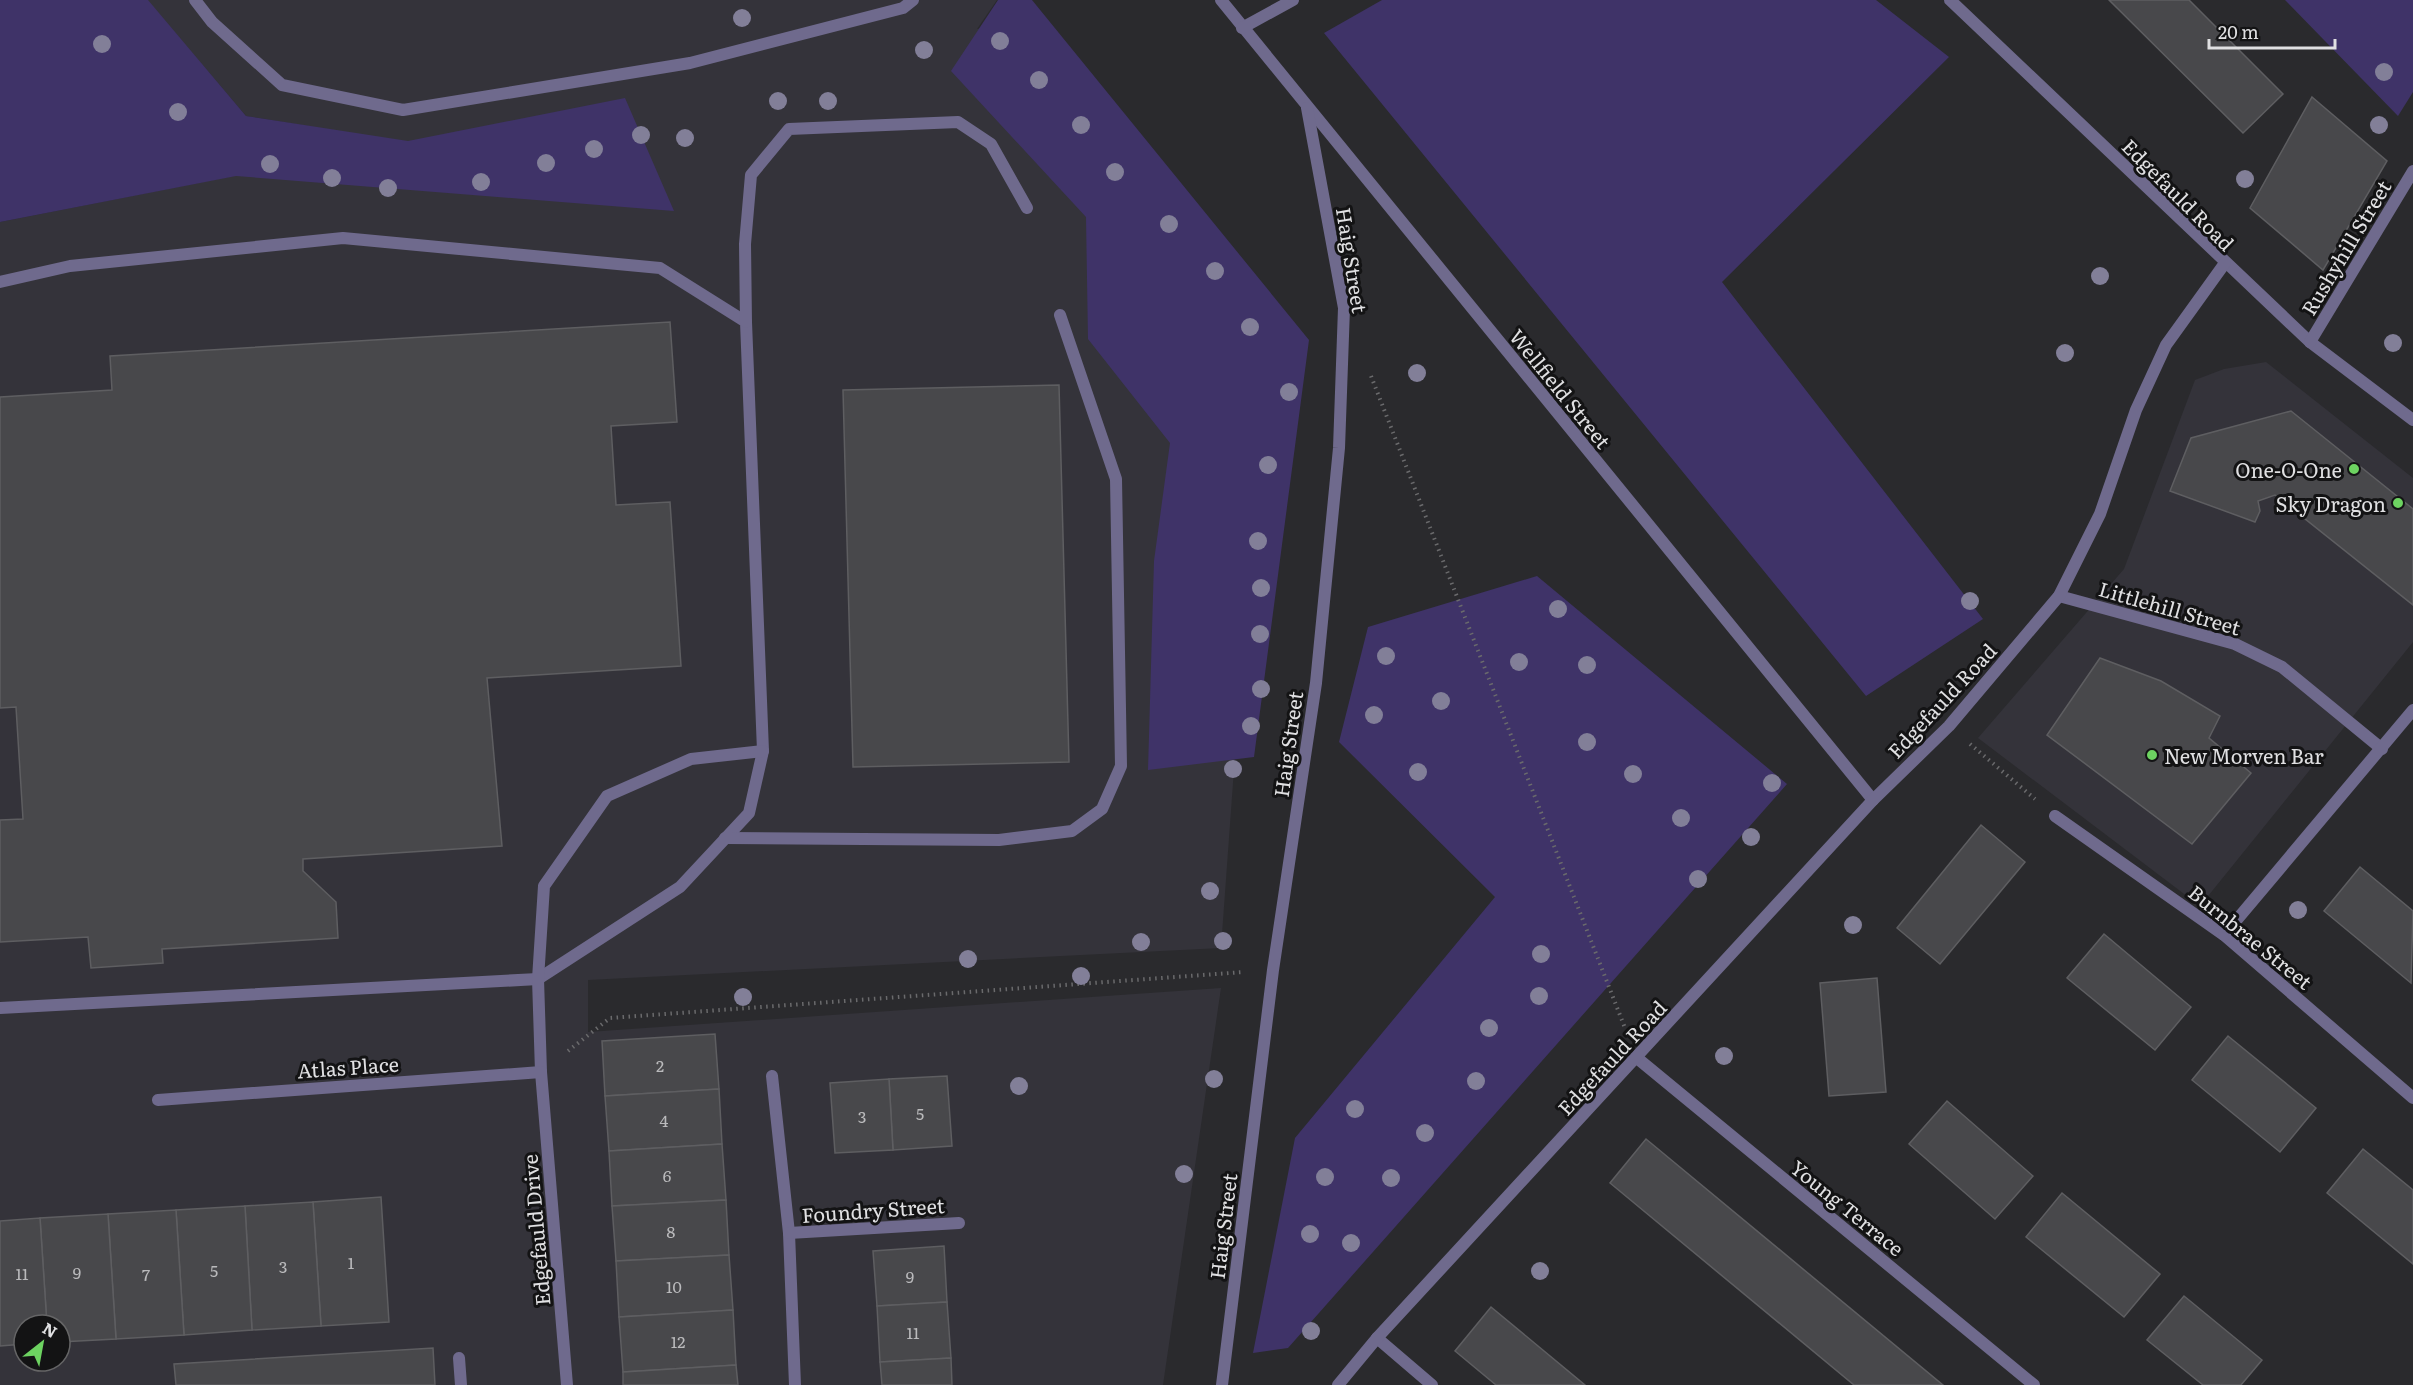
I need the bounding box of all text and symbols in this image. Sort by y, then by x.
scale bar [2209,12,2335,50]
text: 20 m [2218,18,2259,45]
street label: Edgefauld Road [2116,131,2242,257]
street label: Rushyhill Street [2293,174,2397,320]
street label: Haig Street [1330,205,1376,315]
street label: Wellfield Street [1503,322,1619,454]
place label: One-O-One [2235,454,2342,484]
marker: One-O-One [2347,462,2361,476]
place label: Sky Dragon [2275,488,2386,518]
marker: Sky Dragon [2391,496,2405,510]
street label: Littlehill Street [2096,572,2244,642]
street label: Edgefauld Road [1880,636,2002,764]
street label: Haig Street [1265,689,1309,799]
place label: New Morven Bar [2164,740,2324,770]
marker: New Morven Bar [2145,748,2159,762]
street label: Burnbrae Street [2183,877,2319,995]
street label: Edgefauld Road [1550,993,1672,1121]
street label: Atlas Place [296,1047,400,1085]
house number: 2 [656,1053,664,1077]
house number: 5 [916,1101,924,1125]
house number: 3 [858,1104,866,1128]
house number: 4 [660,1108,669,1132]
street label: Young Terrace [1785,1152,1911,1262]
street label: Edgefauld Drive [513,1153,557,1307]
house number: 6 [663,1163,672,1187]
street label: Haig Street [1201,1171,1243,1281]
street label: Foundry Street [800,1189,946,1229]
house number: 8 [667,1219,676,1243]
house number: 1 [348,1250,355,1274]
house number: 3 [279,1254,287,1278]
house number: 5 [210,1258,218,1282]
house number: 9 [73,1260,81,1284]
house number: 11 [15,1261,29,1285]
house number: 7 [142,1262,150,1286]
house number: 9 [906,1264,914,1288]
house number: 10 [666,1274,682,1298]
north arrow [12,1313,72,1373]
text: N [38,1316,62,1343]
house number: 11 [906,1320,920,1344]
house number: 12 [671,1329,685,1353]

